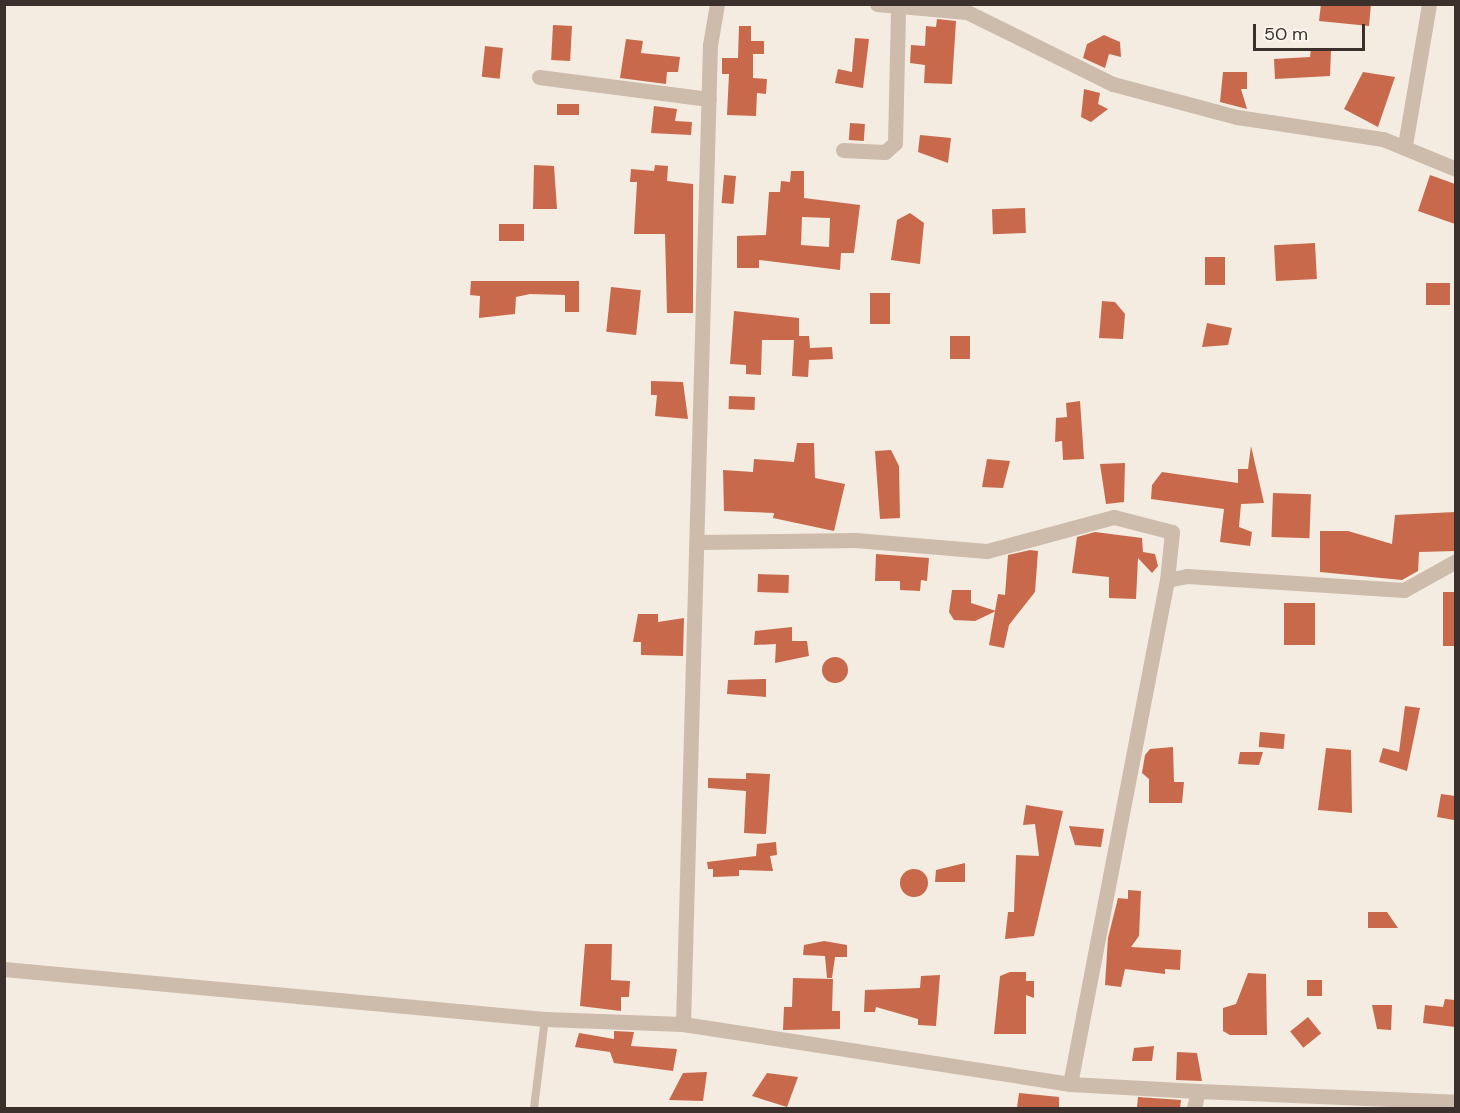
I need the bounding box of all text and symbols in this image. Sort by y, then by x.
scale bar [1256,12,1368,50]
text: 50 m [1264,22,1308,46]

